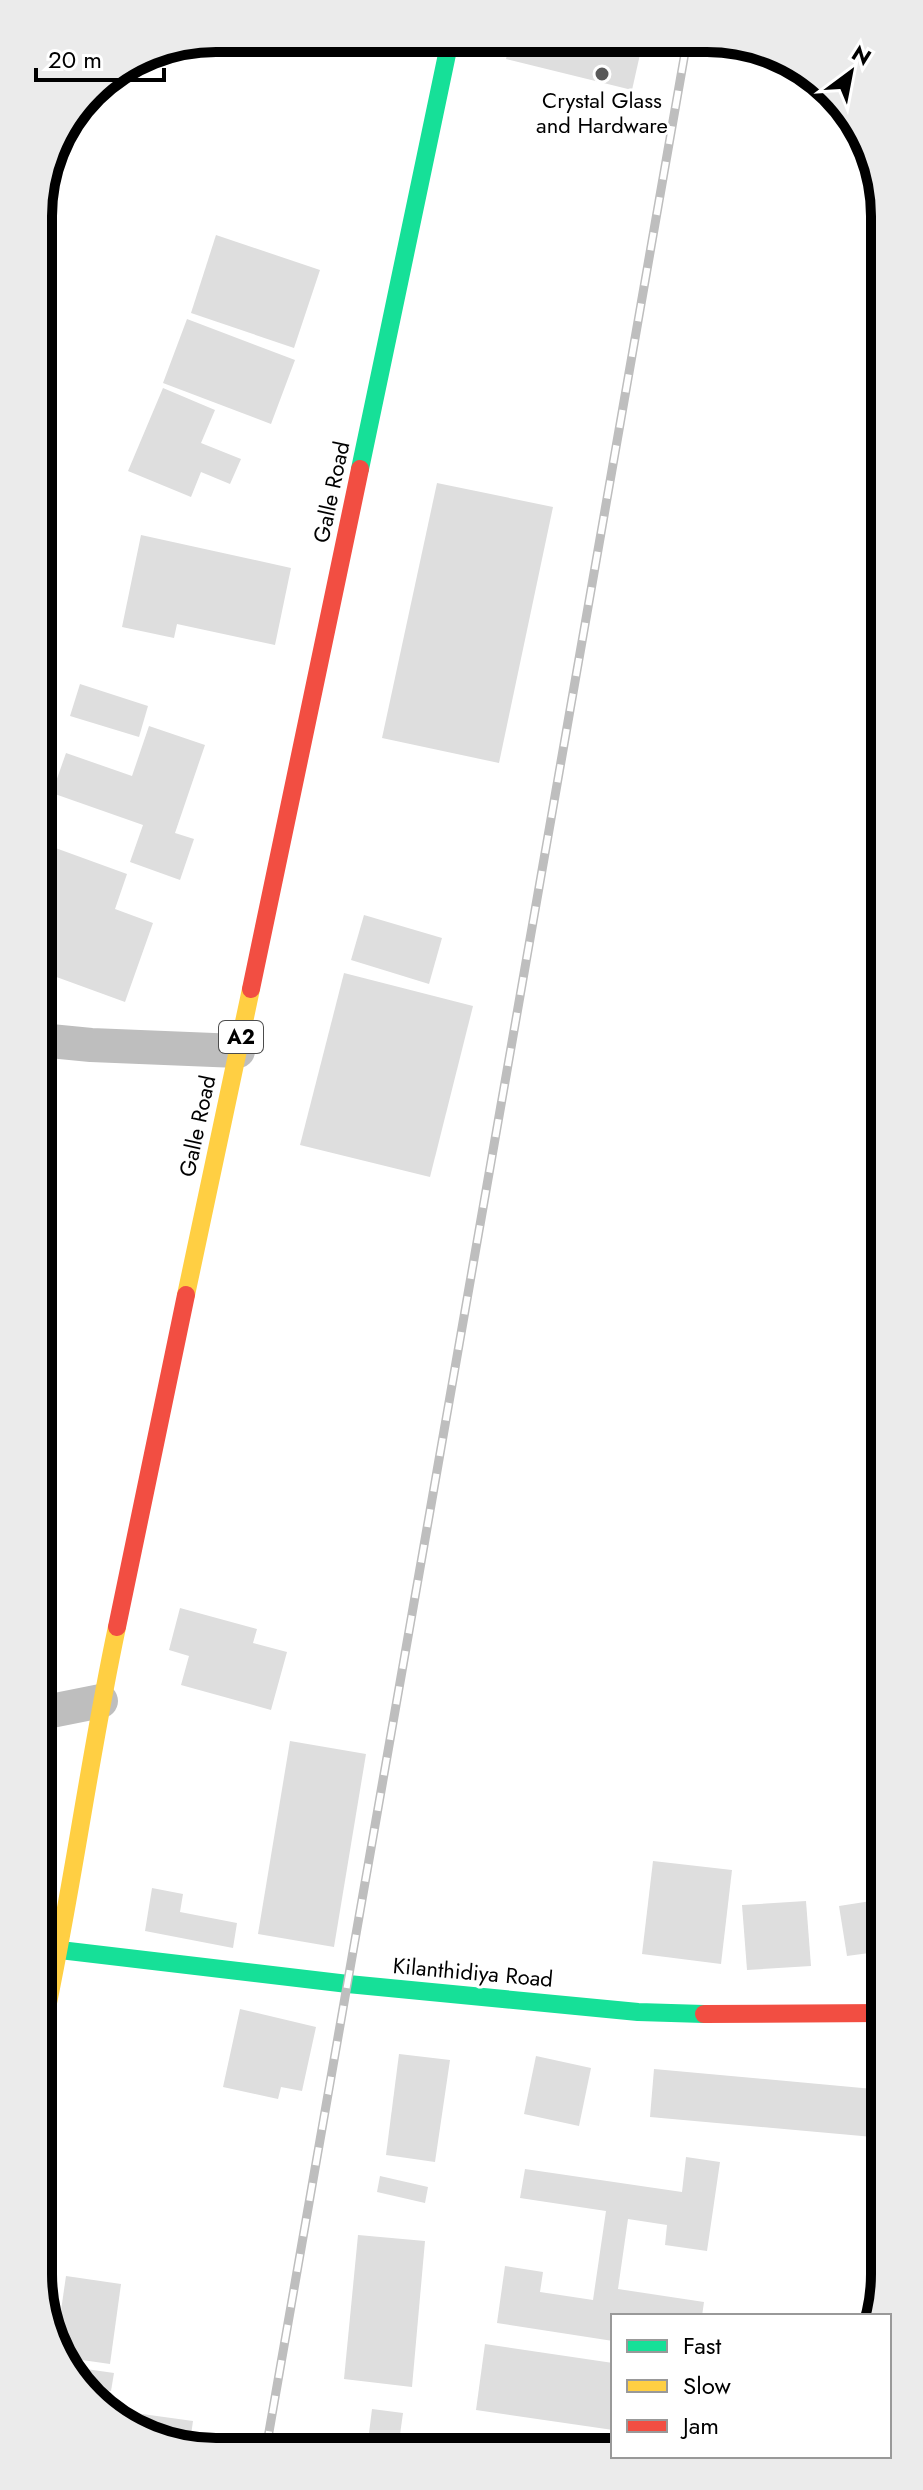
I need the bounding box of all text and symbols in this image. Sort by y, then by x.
scale bar [36,32,164,82]
north arrow [811,32,891,112]
text: N [846,37,877,73]
text: 20 m [48,42,102,77]
marker: Crystal Glass and Hardware [593,65,611,83]
place label: Crystal Glass and Hardware [536,84,668,141]
street label: Galle Road [305,438,357,546]
road number: A2 [219,1021,263,1053]
street label: Galle Road [171,1072,223,1180]
street label: Kilanthidiya Road [392,1949,554,1995]
legend [611,2314,891,2458]
text: Fast [683,2328,721,2363]
text: Slow [683,2368,731,2403]
text: Jam [680,2408,719,2443]

